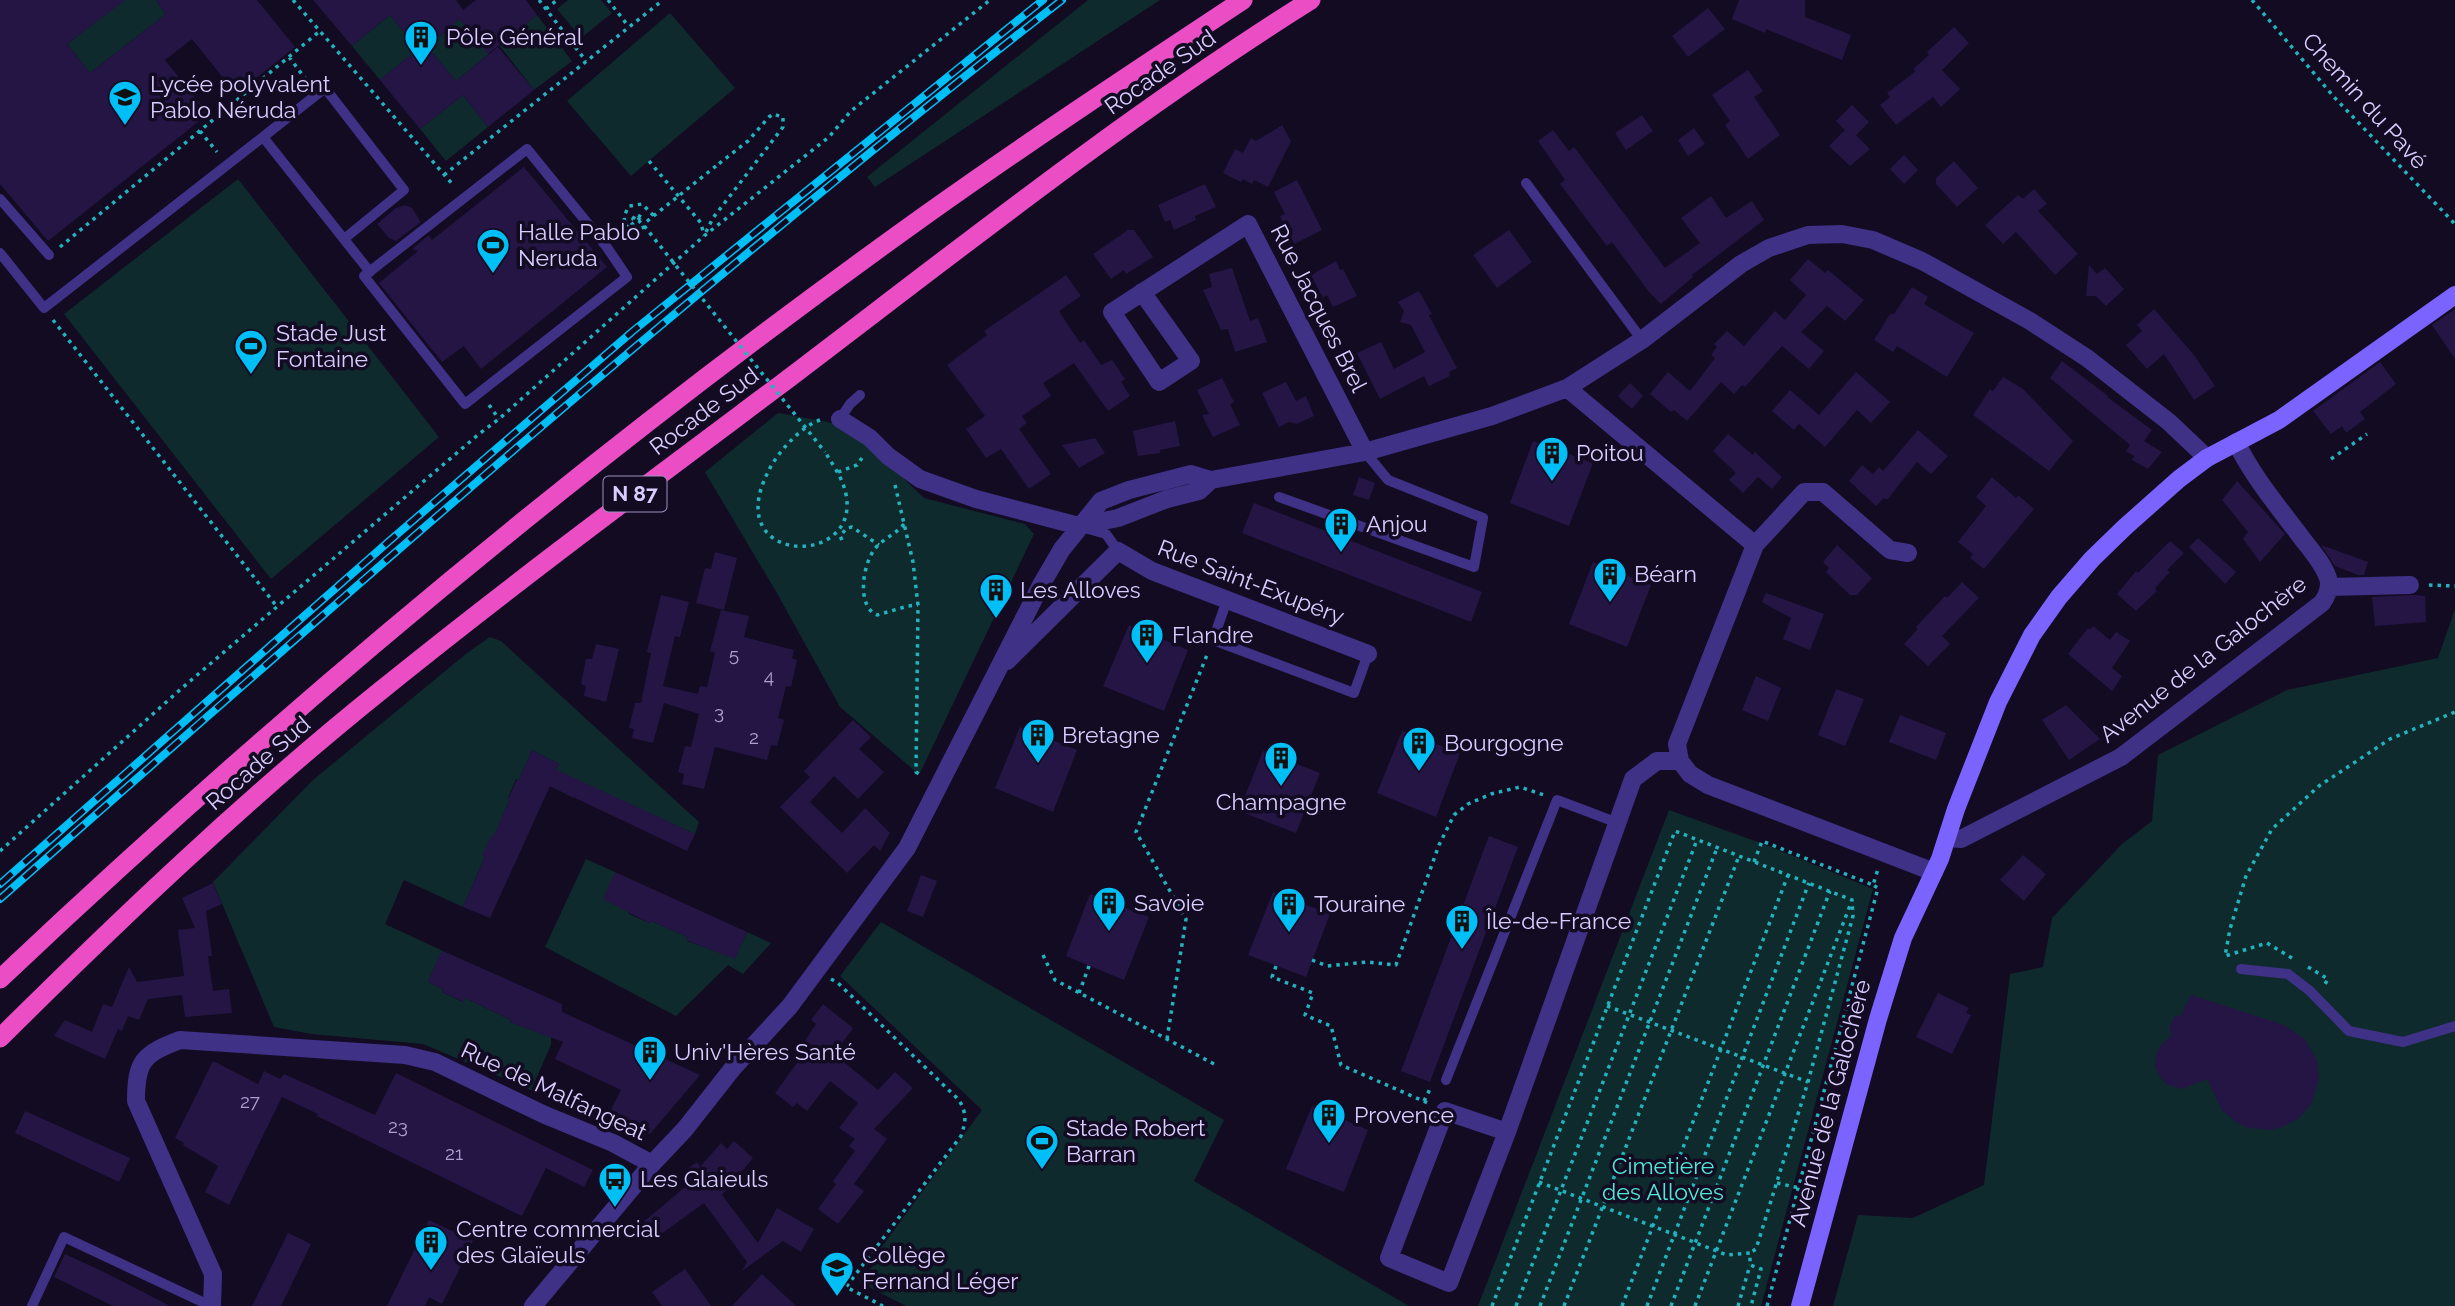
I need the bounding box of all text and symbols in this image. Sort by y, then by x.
building icon: Pôle Général [402,18,440,67]
place label: Pôle Général [446,23,584,50]
street label: Rocade Sud [1099,24,1220,120]
street label: Chemin du Pavé [2297,27,2433,174]
place label: Lycée polyvalent Pablo Néruda [150,70,331,123]
school or university icon: Lycée polyvalent Pablo Néruda [106,78,144,127]
place label: Halle Pablo Neruda [518,218,640,271]
street label: Rue Jacques Brel [1266,220,1374,397]
sports icon: Halle Pablo Neruda [474,226,512,275]
place label: Stade Just Fontaine [276,319,387,372]
sports icon: Stade Just Fontaine [232,327,270,376]
street label: Rocade Sud [644,361,763,460]
building icon: Poitou [1533,434,1571,483]
place label: Poitou [1576,439,1644,466]
road number: N 87 [604,476,666,512]
building icon: Anjou [1322,505,1360,554]
place label: Anjou [1366,510,1427,537]
street label: Rue Saint-Exupéry [1154,534,1348,630]
building icon: Béarn [1591,555,1629,604]
place label: Béarn [1634,560,1697,587]
street label: Avenue de la Galochère [2094,570,2311,748]
building icon: Les Alloves [977,571,1015,620]
place label: Les Alloves [1020,576,1141,603]
building icon: Flandre [1128,616,1166,665]
place label: Flandre [1172,621,1253,648]
house number: 5 [729,643,739,665]
house number: 4 [764,665,774,687]
house number: 3 [714,701,724,723]
street label: Rocade Sud [200,710,315,815]
building icon: Bretagne [1019,716,1057,765]
place label: Bretagne [1062,721,1160,748]
building icon: Bourgogne [1400,724,1438,773]
house number: 2 [749,726,759,748]
place label: Bourgogne [1444,729,1563,756]
building icon: Champagne [1262,739,1300,788]
place label: Champagne [1216,788,1346,815]
building icon: Savoie [1090,884,1128,933]
building icon: Touraine [1270,885,1308,934]
place label: Savoie [1134,889,1204,916]
place label: Touraine [1314,890,1405,917]
building icon: Île-de-France [1443,902,1481,951]
place label: Île-de-France [1486,907,1631,934]
street label: Avenue de la Galochère [1784,976,1876,1229]
building icon: Univ'Hères Santé [631,1033,669,1082]
street label: Rue de Malfangeat [457,1036,652,1146]
place label: Univ'Hères Santé [674,1038,856,1065]
house number: 27 [240,1090,260,1112]
building icon: Provence [1310,1096,1348,1145]
place label: Provence [1354,1101,1454,1128]
place label: Stade Robert Barran [1066,1114,1206,1167]
house number: 23 [388,1115,408,1137]
sports icon: Stade Robert Barran [1023,1122,1061,1171]
house number: 21 [445,1142,463,1164]
park label: Cimetière des Alloves [1602,1152,1724,1205]
bus stop icon: Les Glaieuls [596,1160,634,1209]
place label: Les Glaieuls [640,1165,768,1192]
place label: Centre commercial des Glaïeuls [456,1215,660,1268]
building icon: Centre commercial des Glaïeuls [412,1223,450,1272]
place label: Collège Fernand Léger [862,1241,1018,1294]
school or university icon: Collège Fernand Léger [818,1249,856,1298]

